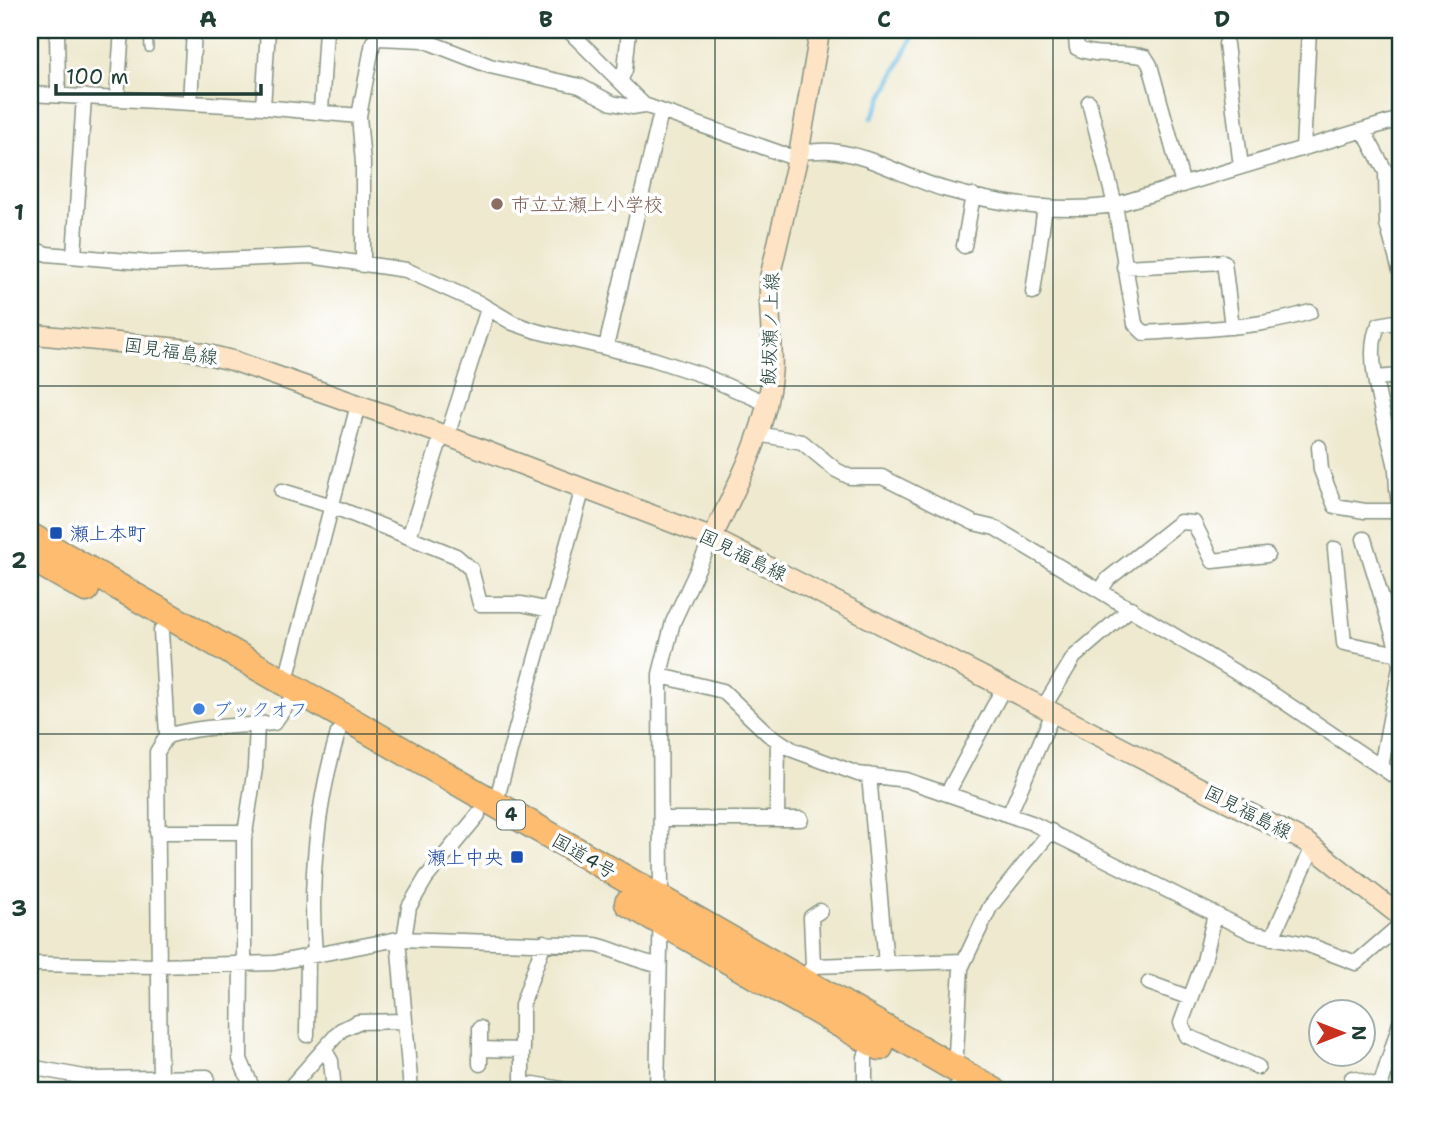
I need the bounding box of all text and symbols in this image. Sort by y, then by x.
text: A [199,4,217,34]
text: B [539,4,553,34]
text: C [877,4,891,34]
text: D [1214,4,1230,34]
scale bar [56,52,261,96]
text: 100 m [66,63,129,91]
place label: 市立立瀬上小学校 [511,192,663,217]
marker: 市立立瀬上小学校 [489,196,505,212]
text: 1 [14,197,24,227]
street label: 飯坂瀬ノ上線 [756,272,784,386]
street label: 国見福島線 [122,332,220,370]
place label: 瀬上本町 [70,521,146,546]
street label: 国見福島線 [695,523,791,587]
marker: 瀬上本町 [48,525,64,541]
text: 2 [11,545,27,575]
place label: ブックオフ [213,697,308,722]
marker: ブックオフ [191,701,207,717]
street label: 国見福島線 [1200,779,1296,845]
road number: 4 [497,800,525,830]
street label: 国道4号 [547,828,621,884]
place label: 瀬上中央 [427,845,503,870]
marker: 瀬上中央 [509,849,525,865]
text: 3 [11,893,27,923]
north arrow [1308,998,1378,1068]
text: N [1346,1025,1371,1041]

